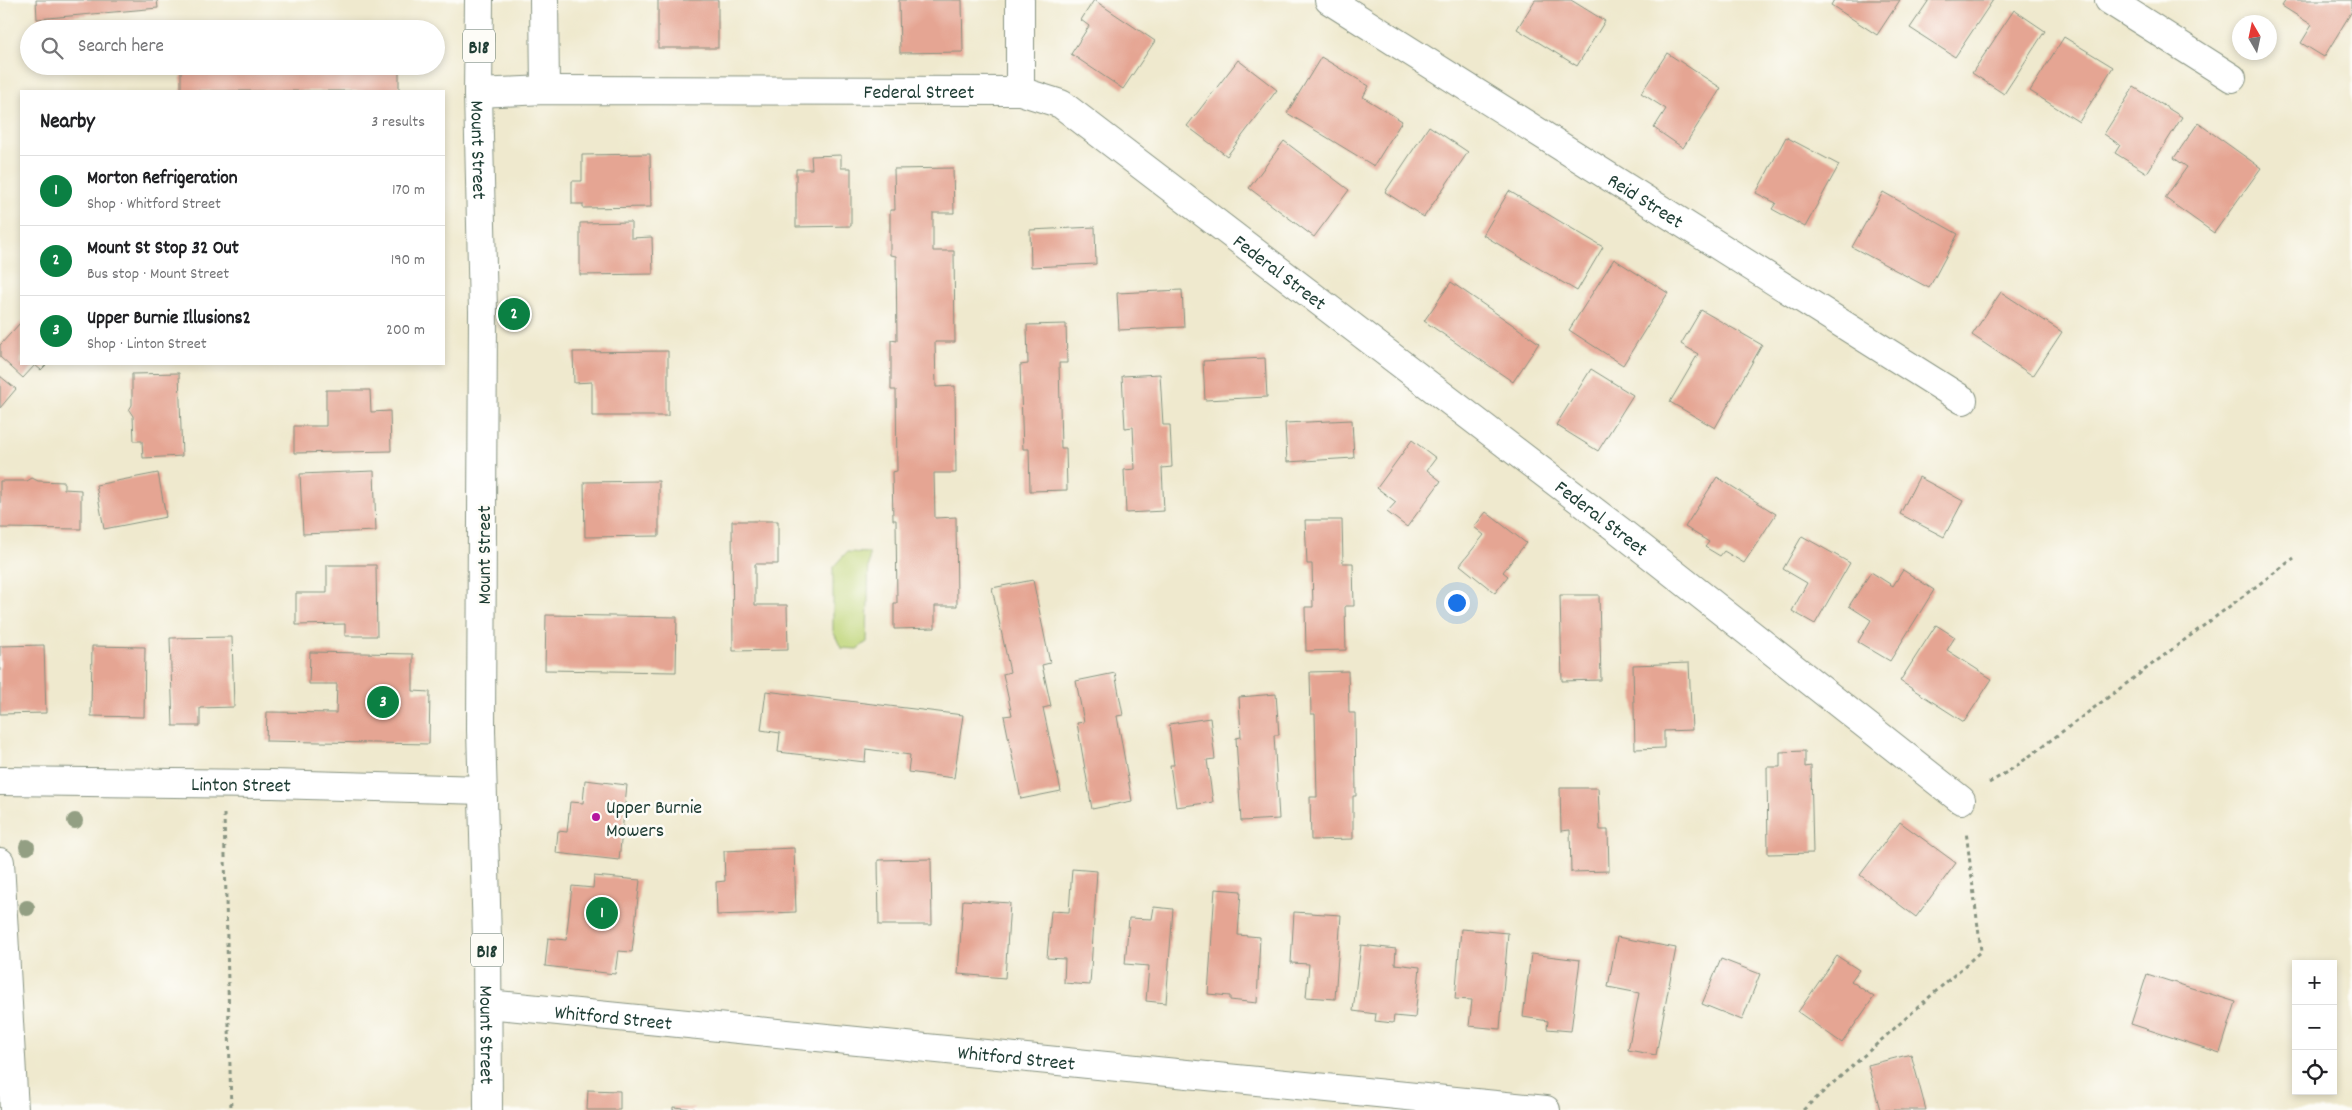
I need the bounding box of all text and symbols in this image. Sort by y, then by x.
north arrow [2232,15,2277,60]
search box [20,20,445,75]
road number: B18 [463,29,495,62]
icon: search [38,34,66,62]
text: Search here [78,34,164,61]
street label: Federal Street [864,80,974,108]
street label: Mount Street [461,100,491,200]
text: Nearby [40,108,95,138]
text: 3 results [371,111,425,134]
text: Morton Refrigeration [87,166,237,193]
street label: Reid Street [1601,168,1688,237]
text: 1 [54,179,58,202]
text: 170 m [392,179,425,202]
text: Shop · Whitford Street [87,193,221,216]
street label: Federal Street [1226,229,1331,319]
text: Mount St Stop 32 Out [87,236,239,263]
text: 2 [53,249,60,272]
text: 190 m [391,249,425,272]
text: Bus stop · Mount Street [87,263,229,286]
pin: 2 [498,295,530,333]
text: Upper Burnie Illusions2 [87,306,251,333]
text: 3 [52,319,60,342]
text: 200 m [386,319,425,342]
text: Shop · Linton Street [87,333,207,356]
street label: Federal Street [1548,475,1653,565]
street label: Mount Street [472,505,500,605]
your location [1444,590,1470,616]
pin: 3 [367,683,399,721]
street label: Linton Street [191,772,291,802]
place label: Upper Burnie Mowers [606,795,702,846]
marker: Upper Burnie Mowers [590,811,602,823]
pin: 1 [586,894,618,932]
road number: B18 [471,934,503,966]
map controls [2292,960,2337,1095]
button: + [2292,960,2337,1005]
street label: Mount Street [470,985,499,1085]
street label: Whitford Street [553,1000,673,1039]
button: − [2292,1005,2337,1050]
street label: Whitford Street [956,1040,1076,1080]
button: locate [2292,1050,2337,1095]

